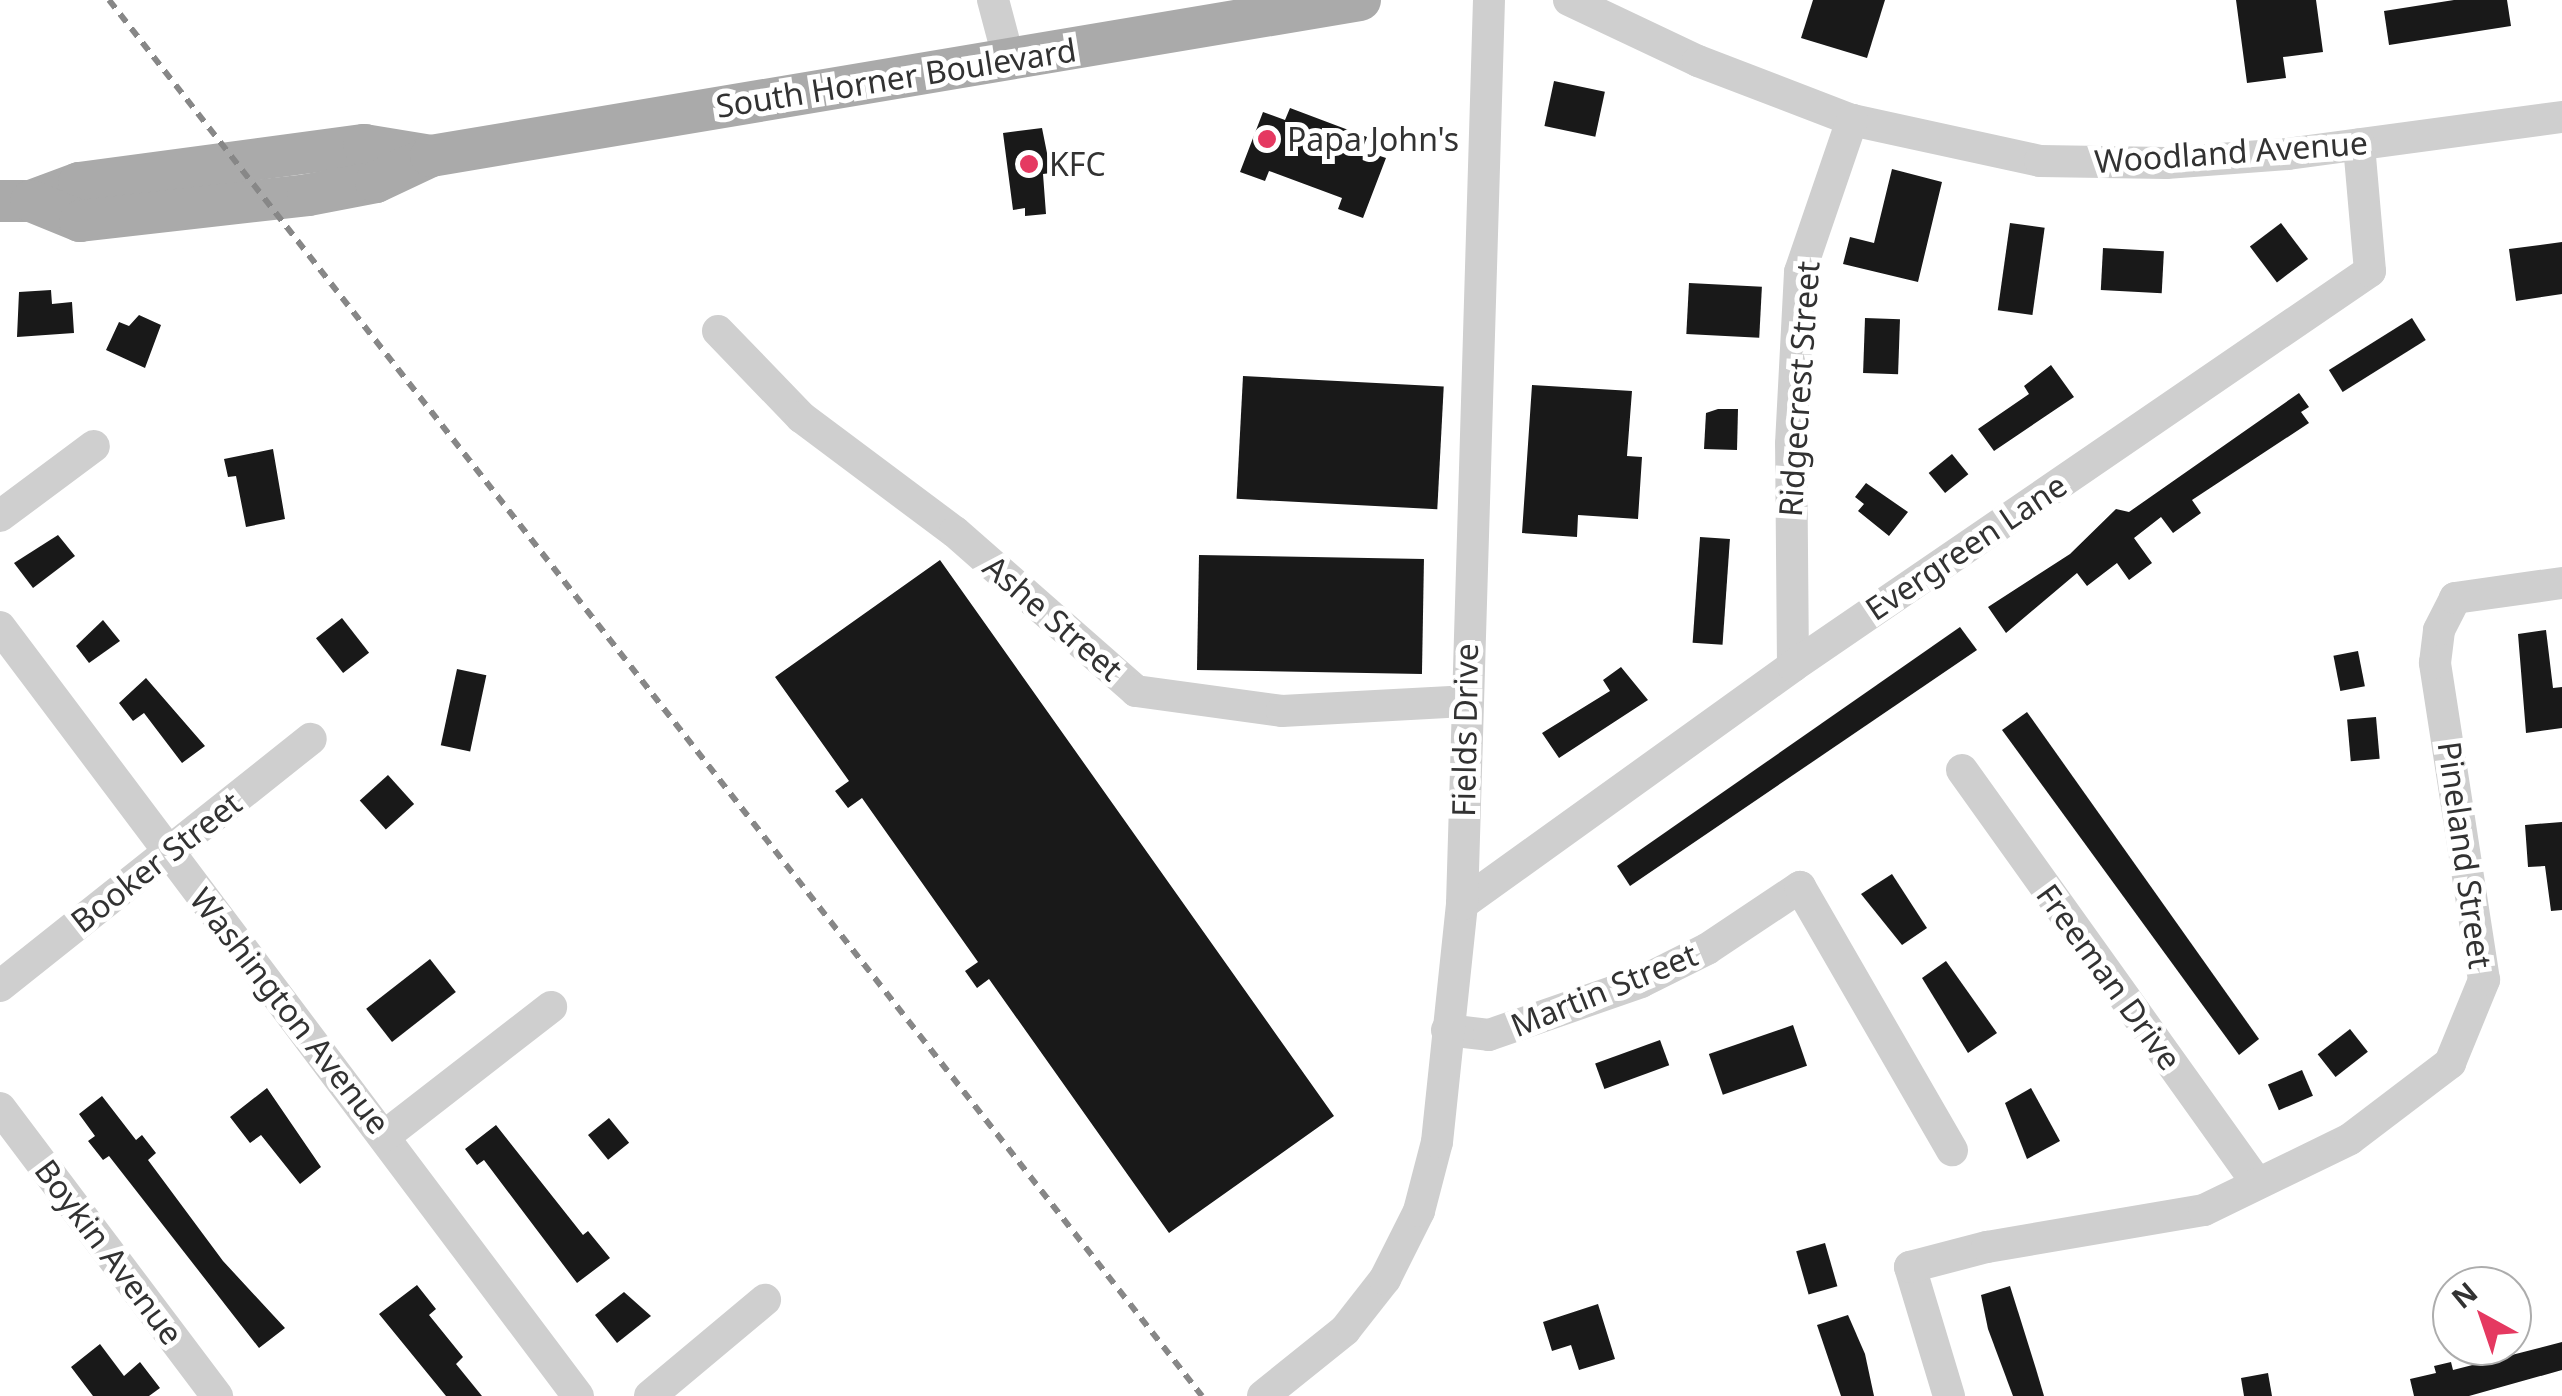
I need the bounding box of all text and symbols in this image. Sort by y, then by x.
street label: South Horner Boulevard [713,31,1079,125]
place label: Papa John's [1287,120,1459,158]
street label: Woodland Avenue [2093,123,2369,181]
marker: Papa John's [1256,128,1278,150]
place label: KFC [1049,145,1106,183]
marker: KFC [1018,153,1040,175]
street label: Ridgecrest Street [1771,260,1827,518]
street label: Evergreen Lane [1858,466,2074,628]
street label: Ashe Street [976,547,1130,689]
street label: Fields Drive [1444,643,1486,817]
street label: Pineland Street [2430,739,2500,971]
street label: Booker Street [63,784,249,940]
street label: Freeman Drive [2029,877,2189,1077]
street label: Washington Avenue [182,880,398,1142]
street label: Martin Street [1505,935,1703,1045]
street label: Boykin Avenue [27,1152,191,1352]
north arrow [2432,1266,2532,1366]
text: N [2443,1273,2485,1316]

